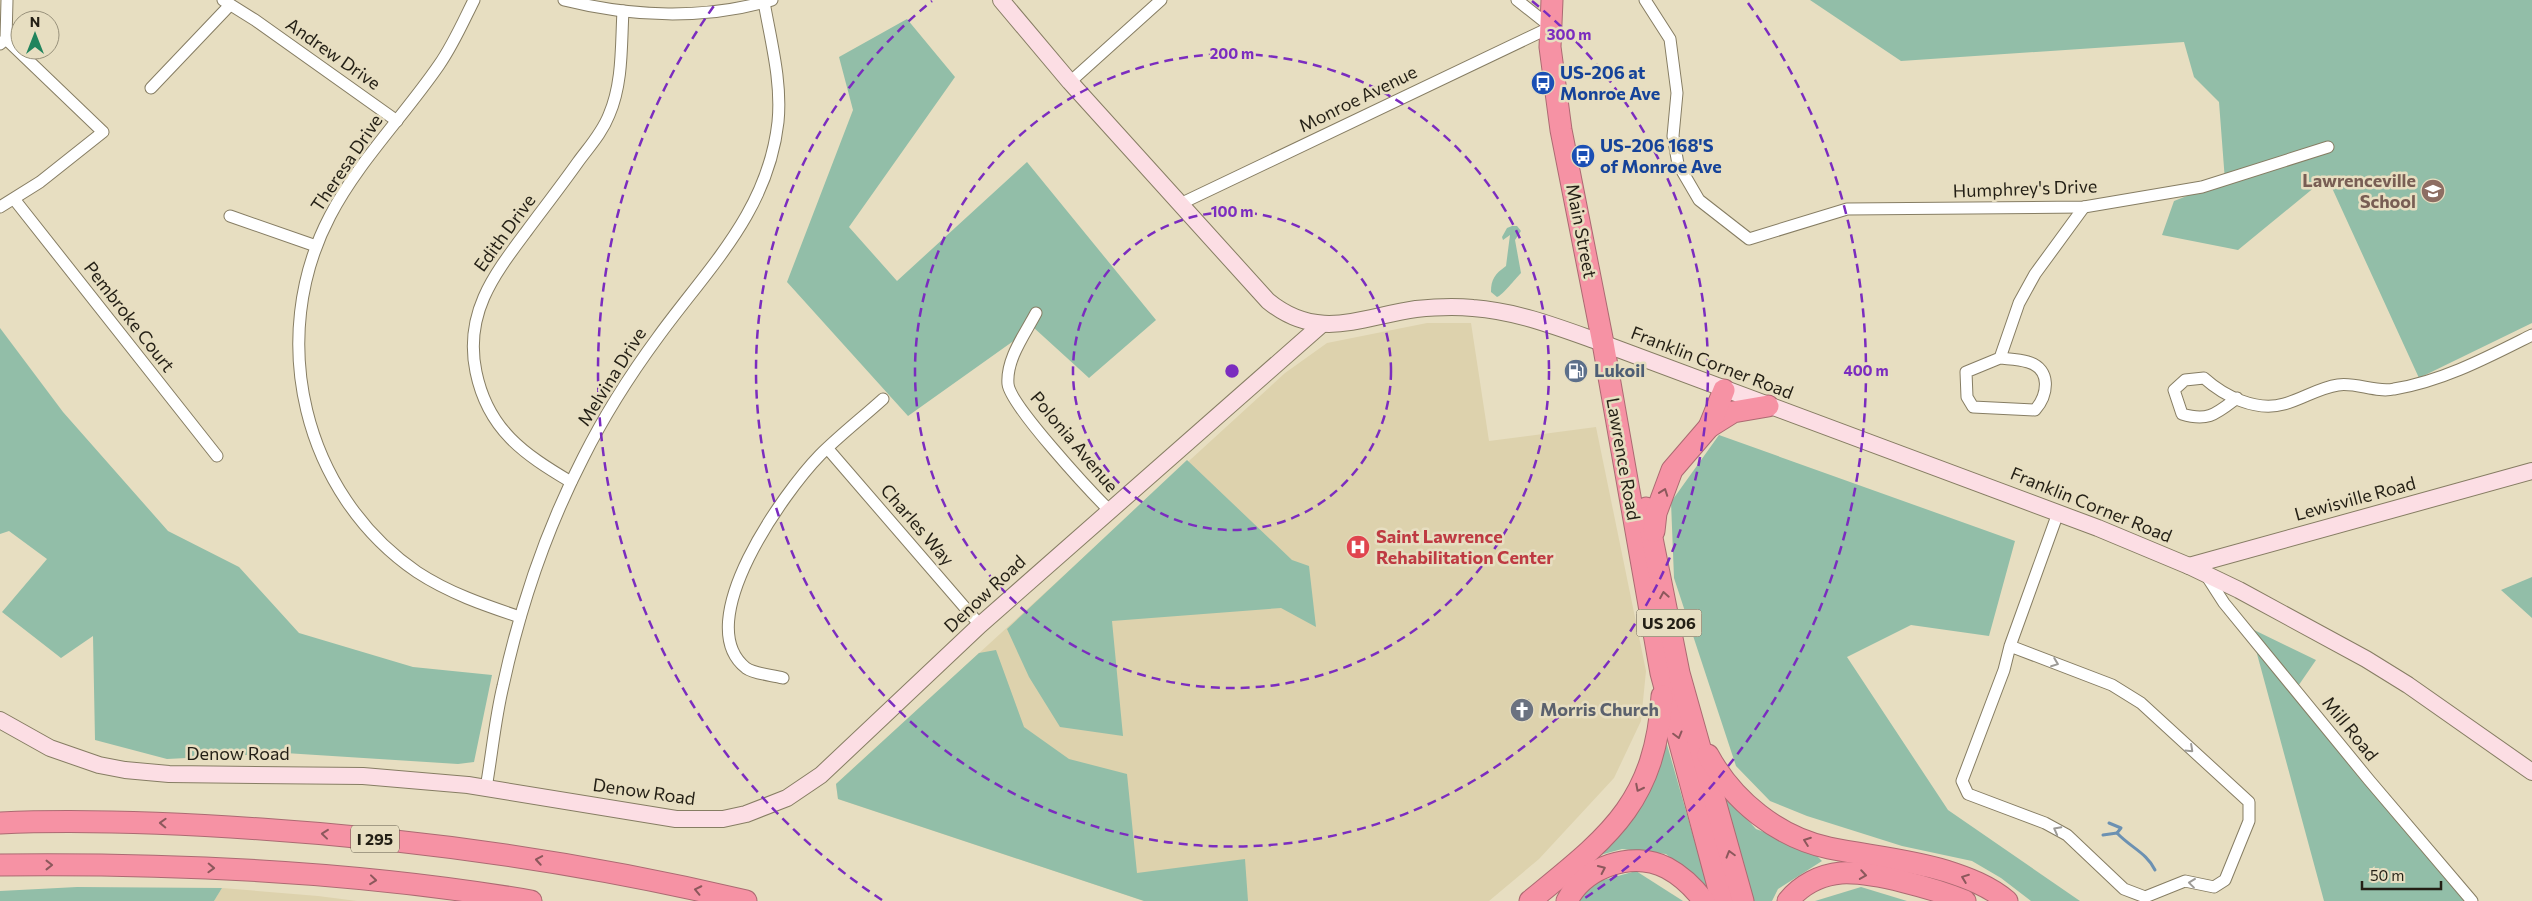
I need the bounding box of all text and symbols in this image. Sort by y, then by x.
north arrow [10,10,60,60]
street label: Andrew Drive [282,12,385,94]
text: N [30,13,40,30]
text: 300 m [1547,25,1591,43]
text: 200 m [1210,44,1254,62]
street label: Monroe Avenue [1295,60,1420,136]
place label: US-206 at Monroe Ave [1560,61,1660,104]
bus stop icon: US-206 at Monroe Ave [1530,70,1556,96]
street label: Theresa Drive [306,110,387,215]
place label: US-206 168'S of Monroe Ave [1600,134,1722,177]
bus stop icon: US-206 168'S of Monroe Ave [1570,143,1596,169]
place label: Lawrenceville School [2302,169,2416,212]
street label: Humphrey's Drive [1952,174,2098,202]
school or university icon: Lawrenceville School [2420,178,2446,204]
street label: Main Street [1562,182,1602,280]
street label: Edith Drive [469,189,540,275]
text: 100 m [1211,202,1253,220]
street label: Pembroke Court [80,257,180,376]
street label: Franklin Corner Road [1628,321,1797,403]
street label: Melvina Drive [572,323,650,430]
fuel station icon: Lukoil [1563,358,1589,384]
place label: Lukoil [1594,359,1645,381]
text: 400 m [1843,361,1889,379]
centre of rings [1223,362,1241,380]
street label: Polonia Avenue [1026,386,1123,496]
street label: Lawrence Road [1602,396,1646,522]
street label: Franklin Corner Road [2007,462,2175,547]
street label: Lewisville Road [2292,471,2418,525]
street label: Charles Way [876,479,959,570]
one-way arrow [1658,488,1668,497]
place label: Saint Lawrence Rehabilitation Center [1376,525,1554,568]
hospital icon: Saint Lawrence Rehabilitation Center [1345,534,1371,560]
street label: Denow Road [939,550,1030,637]
one-way arrow [1660,591,1670,599]
road number: US 206 [1636,610,1702,636]
one-way arrow [2050,657,2059,667]
street label: Mill Road [2318,692,2383,765]
church icon: Morris Church [1509,697,1535,723]
place label: Morris Church [1540,698,1659,720]
one-way arrow [1672,730,1682,738]
street label: Denow Road [186,742,290,764]
one-way arrow [2184,743,2193,752]
street label: Denow Road [591,773,697,809]
one-way arrow [1635,783,1645,792]
one-way arrow [159,818,167,829]
road number: I 295 [351,826,399,852]
one-way arrow [2053,826,2062,836]
one-way arrow [321,829,329,840]
one-way arrow [1803,837,1812,847]
one-way arrow [1725,850,1735,859]
one-way arrow [534,855,543,865]
scale bar [2362,858,2441,890]
one-way arrow [45,860,53,870]
one-way arrow [207,863,215,874]
one-way arrow [1597,864,1606,875]
text: 50 m [2370,866,2404,884]
one-way arrow [1859,869,1867,880]
one-way arrow [370,874,378,885]
one-way arrow [1961,874,1969,884]
one-way arrow [2188,878,2196,889]
one-way arrow [694,885,703,896]

